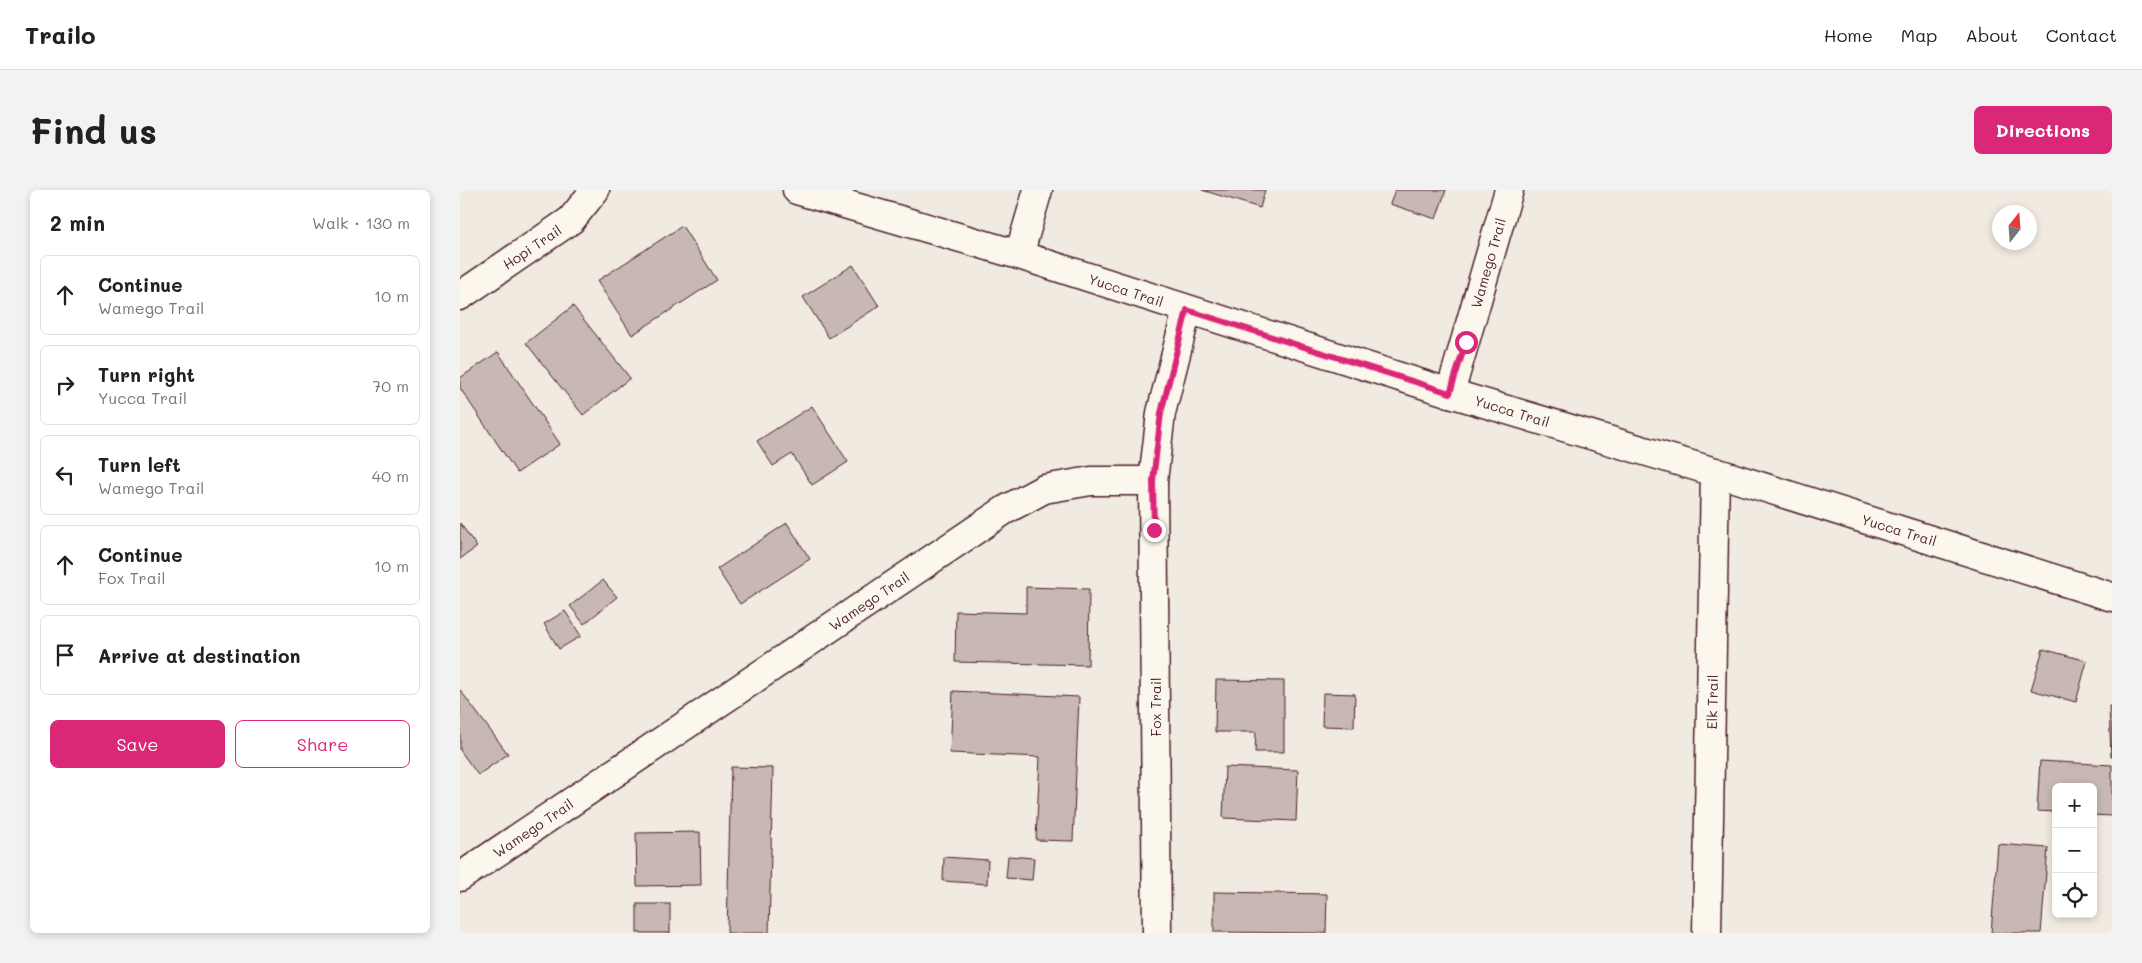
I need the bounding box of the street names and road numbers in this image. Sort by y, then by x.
street label: Wamego Trail [1466,216,1510,310]
street label: Hopi Trail [499,220,565,274]
street label: Yucca Trail [1086,269,1166,311]
street label: Yucca Trail [1472,391,1552,431]
street label: Yucca Trail [1859,510,1939,550]
street label: Wamego Trail [825,567,913,635]
street label: Elk Trail [1702,674,1722,730]
street label: Fox Trail [1146,677,1165,737]
street label: Wamego Trail [489,794,577,862]

